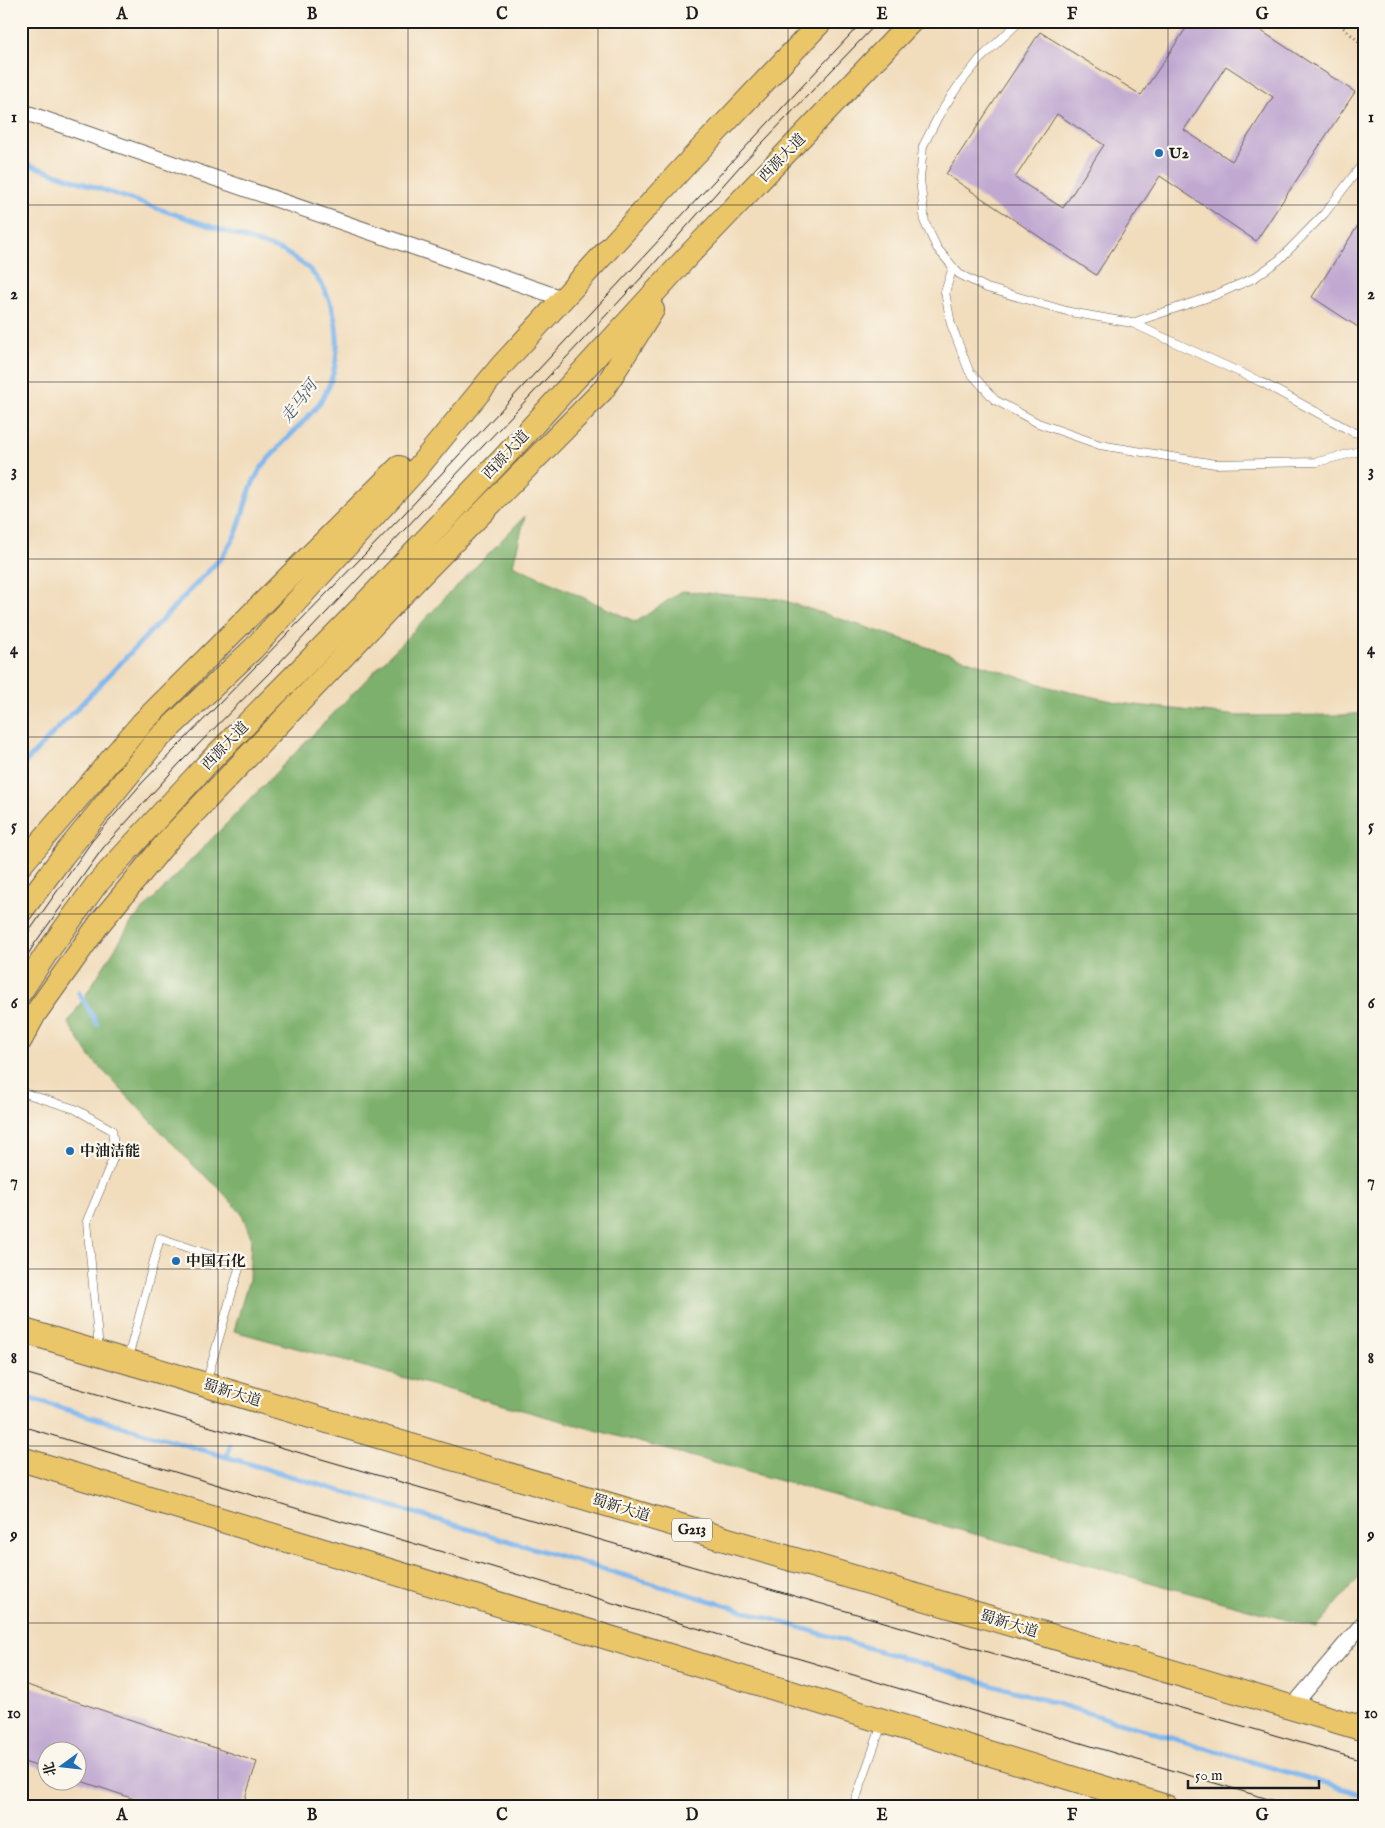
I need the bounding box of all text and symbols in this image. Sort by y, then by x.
text: A [116,5,129,25]
text: B [307,5,318,25]
text: C [496,5,508,25]
text: D [686,5,699,25]
text: E [876,5,888,25]
text: F [1067,5,1078,25]
text: G [1256,5,1269,25]
text: 1 [11,108,17,128]
text: 1 [1368,108,1374,128]
street label: 西源大道 [754,130,810,186]
place label: U2 [1168,144,1189,163]
marker: U2 [1153,147,1165,159]
text: 2 [10,285,18,305]
text: 2 [1367,285,1375,305]
water label: 走马河 [278,374,324,427]
street label: 西源大道 [479,427,533,483]
text: 3 [11,462,17,482]
text: 3 [1368,462,1374,482]
text: 4 [10,640,19,660]
text: 4 [1367,640,1376,660]
street label: 西源大道 [197,718,253,774]
text: 5 [11,817,17,837]
text: 5 [1368,817,1374,837]
text: 6 [11,994,19,1014]
text: 6 [1368,994,1376,1014]
place label: 中油洁能 [80,1142,140,1161]
marker: 中油洁能 [64,1145,76,1157]
text: 7 [10,1172,18,1192]
text: 7 [1367,1172,1375,1192]
place label: 中国石化 [186,1252,246,1271]
marker: 中国石化 [170,1255,182,1267]
text: 8 [11,1349,17,1369]
text: 8 [1368,1349,1374,1369]
street label: 蜀新大道 [201,1375,263,1411]
street label: 蜀新大道 [590,1490,652,1526]
road number: G213 [672,1518,712,1542]
text: 9 [10,1526,18,1546]
text: 9 [1367,1526,1375,1546]
street label: 蜀新大道 [978,1606,1040,1642]
text: 10 [7,1704,21,1724]
text: 10 [1364,1704,1378,1724]
north arrow [38,1740,88,1790]
scale bar [1188,1758,1319,1790]
text: 北 [40,1760,61,1778]
text: 50 m [1195,1766,1223,1785]
text: A [116,1806,129,1826]
text: B [307,1806,318,1826]
text: C [496,1806,508,1826]
text: D [686,1806,699,1826]
text: E [876,1806,888,1826]
text: F [1067,1806,1078,1826]
text: G [1256,1806,1269,1826]

